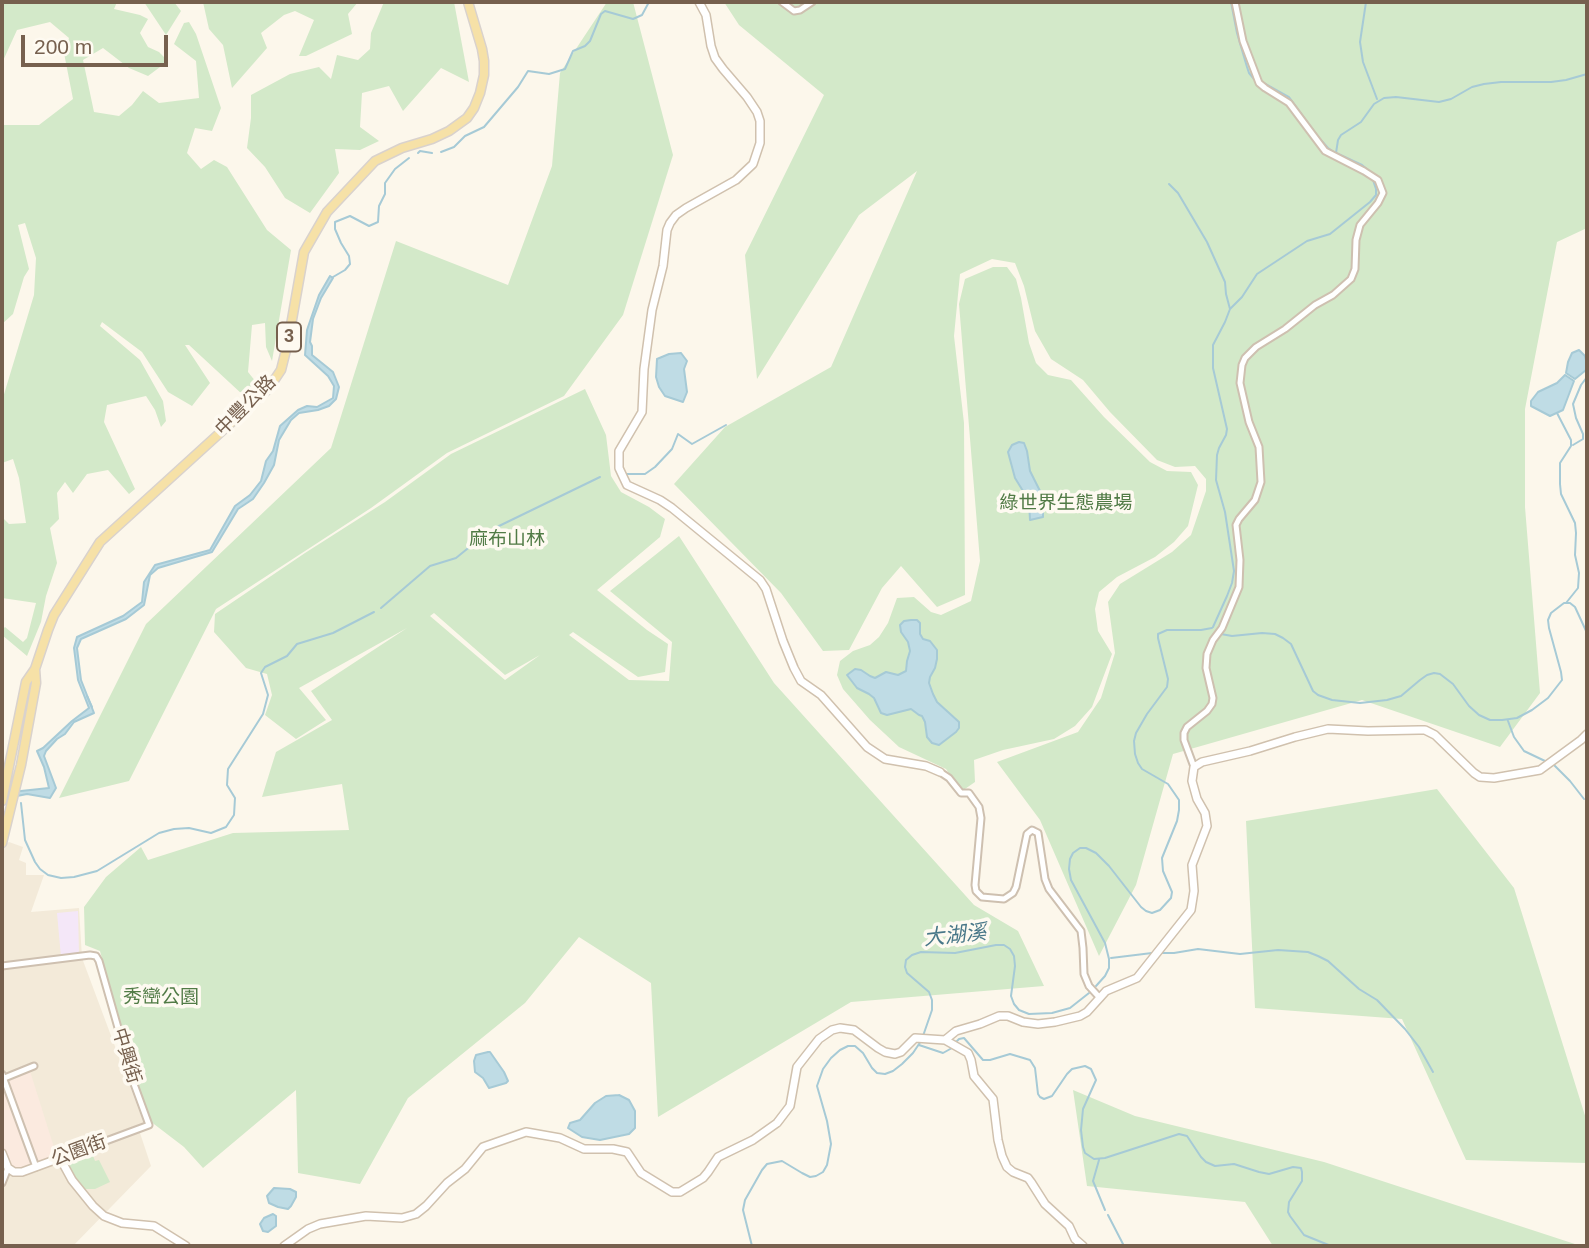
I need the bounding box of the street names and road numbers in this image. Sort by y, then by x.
road number: 3 [277,323,301,352]
street label: 中豐公路 [211,371,281,441]
street label: 中興街 [107,1025,145,1087]
street label: 公園街 [48,1131,110,1171]

